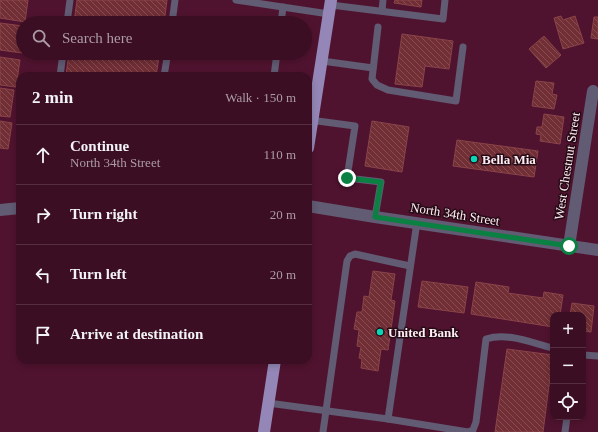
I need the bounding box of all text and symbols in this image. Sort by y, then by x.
search box [16,16,312,60]
icon: search [30,27,52,49]
text: Search here [62,30,132,46]
text: 2 min [32,88,73,107]
text: Walk · 150 m [225,90,296,105]
street label: West Chestnut Street [551,111,583,221]
text: Continue [70,138,129,154]
icon: ahead [32,144,54,166]
text: 110 m [264,147,296,162]
place label: Bella Mia [482,152,536,167]
marker: Bella Mia [469,154,479,164]
text: North 34th Street [70,155,160,170]
route end [338,169,356,187]
street label: North 34th Street [409,200,501,229]
icon: right [32,204,54,226]
text: Turn right [70,206,137,222]
text: 20 m [270,207,296,222]
route start [560,237,578,255]
icon: left [32,264,54,286]
text: Turn left [70,266,127,282]
text: 20 m [270,267,296,282]
map controls [550,312,586,420]
button: + [550,312,586,348]
icon: arrive [32,324,54,346]
place label: United Bank [388,325,459,340]
text: Arrive at destination [70,326,203,342]
marker: United Bank [375,327,385,337]
button: − [550,348,586,384]
button: locate [550,384,586,420]

